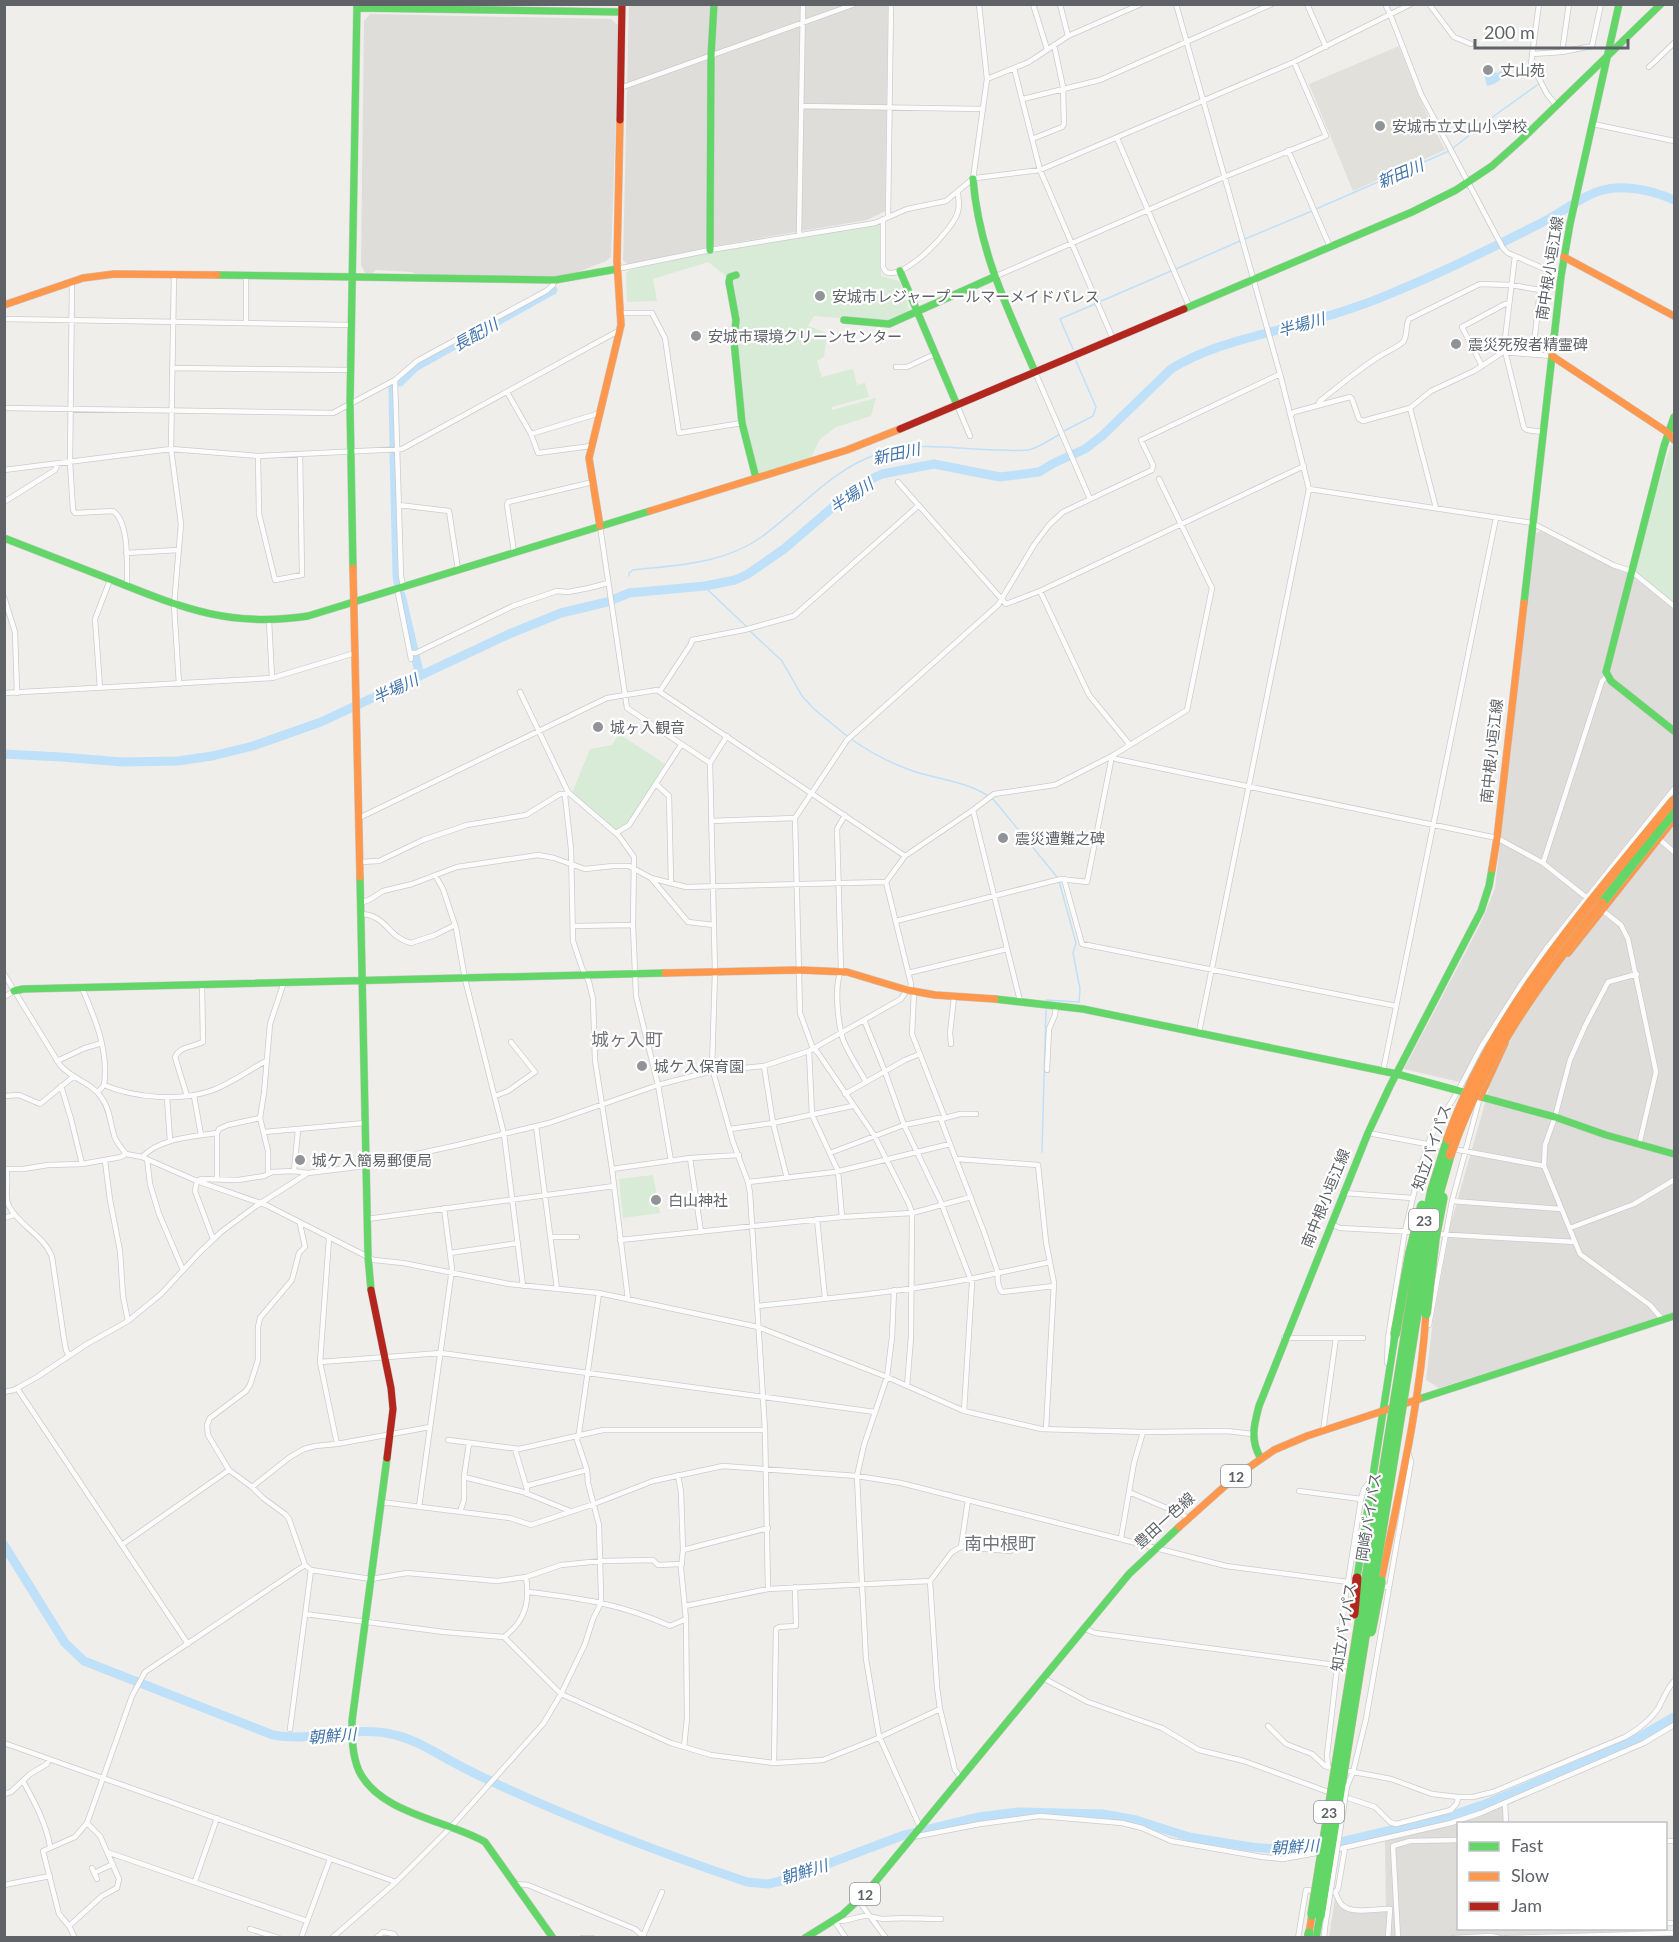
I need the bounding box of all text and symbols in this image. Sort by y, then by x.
scale bar [1475,12,1628,50]
text: 200 m [1484,21,1535,43]
place label: 丈山苑 [1500,61,1545,79]
marker: 丈山苑 [1481,63,1495,77]
place label: 安城市立丈山小学校 [1392,117,1527,135]
marker: 安城市立丈山小学校 [1373,119,1387,133]
water label: 新田川 [1374,154,1428,191]
street label: 南中根小垣江線 [1532,215,1566,321]
place label: 安城市レジャープールマーメイドパレス [832,287,1100,305]
marker: 安城市レジャープールマーメイドパレス [813,289,827,303]
water label: 半場川 [1275,308,1329,340]
water label: 長配川 [449,313,502,354]
place label: 安城市環境クリーンセンター [708,327,902,345]
marker: 安城市環境クリーンセンター [689,329,703,343]
place label: 震災死歿者精霊碑 [1468,335,1588,353]
marker: 震災死歿者精霊碑 [1449,337,1463,351]
water label: 新田川 [871,438,923,467]
water label: 半場川 [826,473,878,516]
water label: 半場川 [369,668,423,707]
street label: 南中根小垣江線 [1477,698,1505,804]
place label: 城ヶ入観音 [610,718,685,736]
marker: 城ヶ入観音 [591,720,605,734]
place label: 震災遭難之碑 [1015,829,1105,847]
marker: 震災遭難之碑 [996,831,1010,845]
district label: 城ヶ入町 [591,1028,663,1050]
place label: 城ケ入保育園 [654,1057,744,1075]
marker: 城ケ入保育園 [635,1059,649,1073]
street label: 知立バイパス [1408,1102,1454,1192]
street label: 南中根小垣江線 [1297,1146,1353,1250]
place label: 城ケ入簡易郵便局 [312,1151,432,1169]
marker: 城ケ入簡易郵便局 [293,1153,307,1167]
place label: 白山神社 [668,1191,728,1209]
marker: 白山神社 [649,1193,663,1207]
road number: 23 [1409,1209,1439,1231]
road number: 12 [1221,1465,1251,1487]
street label: 岡崎バイパス [1352,1471,1384,1563]
street label: 豊田一色線 [1130,1488,1198,1552]
district label: 南中根町 [964,1532,1036,1554]
street label: 知立バイパス [1327,1581,1359,1673]
water label: 朝鮮川 [307,1724,359,1746]
road number: 23 [1314,1801,1344,1823]
legend [1457,1822,1667,1930]
text: Fast [1511,1834,1544,1856]
water label: 朝鮮川 [1271,1835,1321,1857]
water label: 朝鮮川 [778,1854,832,1887]
text: Slow [1511,1864,1549,1886]
road number: 12 [850,1883,880,1905]
text: Jam [1511,1894,1542,1916]

